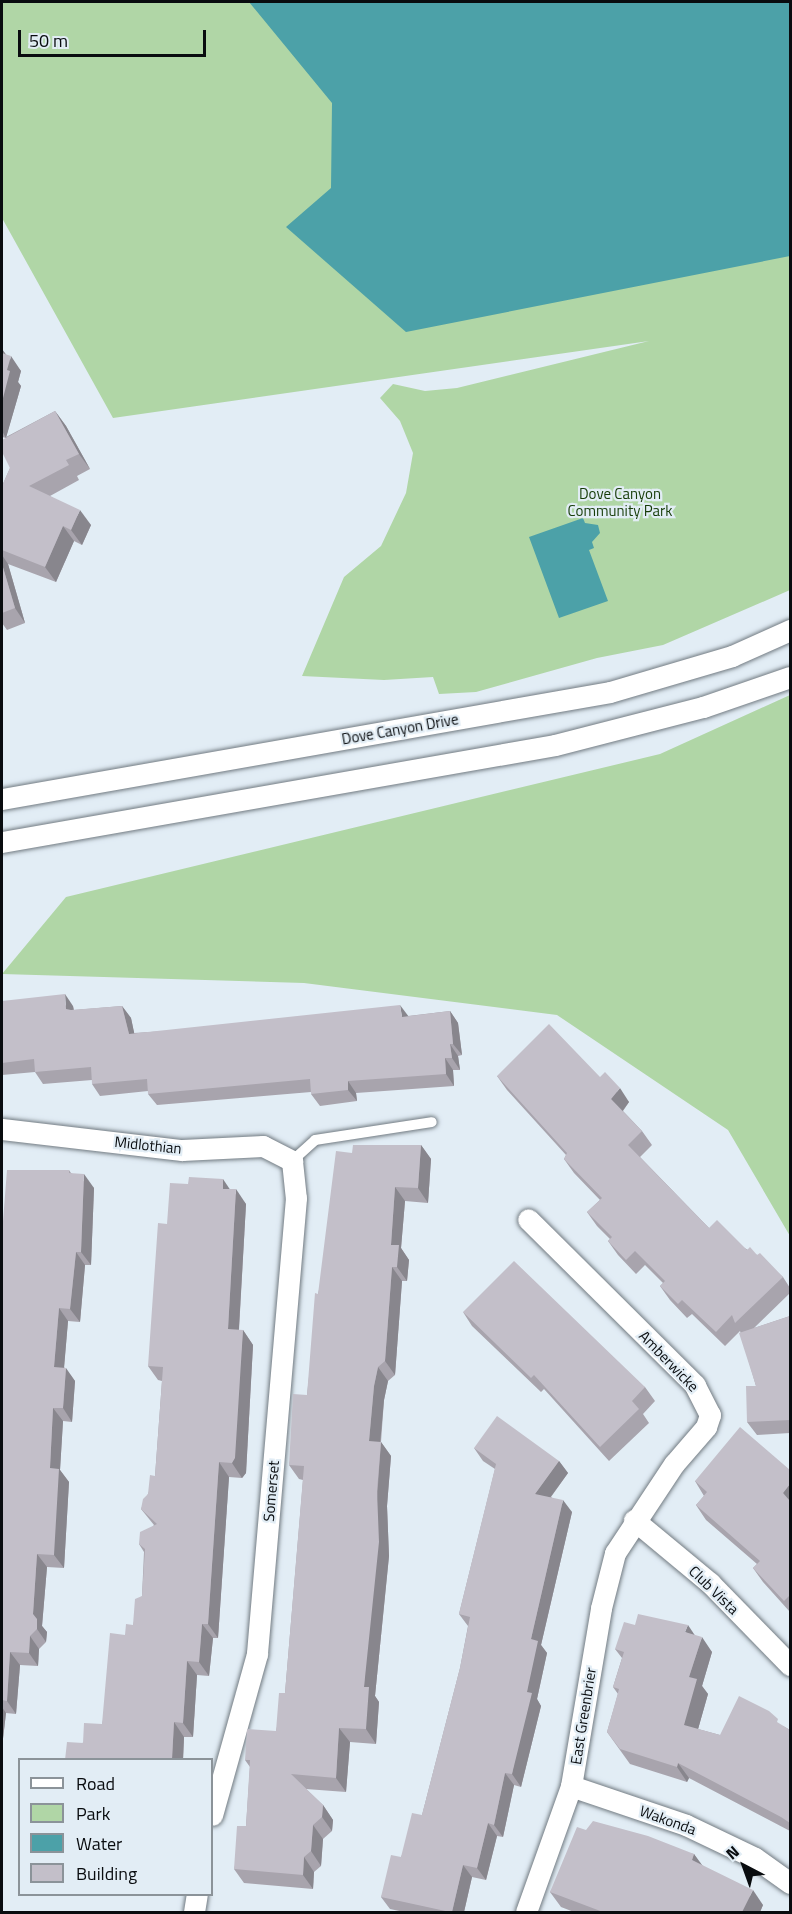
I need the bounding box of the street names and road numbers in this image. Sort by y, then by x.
street label: Dove Canyon Drive [340,710,460,748]
street label: Midlothian [114,1133,182,1157]
street label: Amberwicke [635,1327,703,1395]
street label: Somerset [259,1460,283,1522]
street label: Club Vista [685,1562,743,1618]
street label: East Greenbrier [566,1666,600,1766]
street label: Wakonda [637,1801,699,1839]

